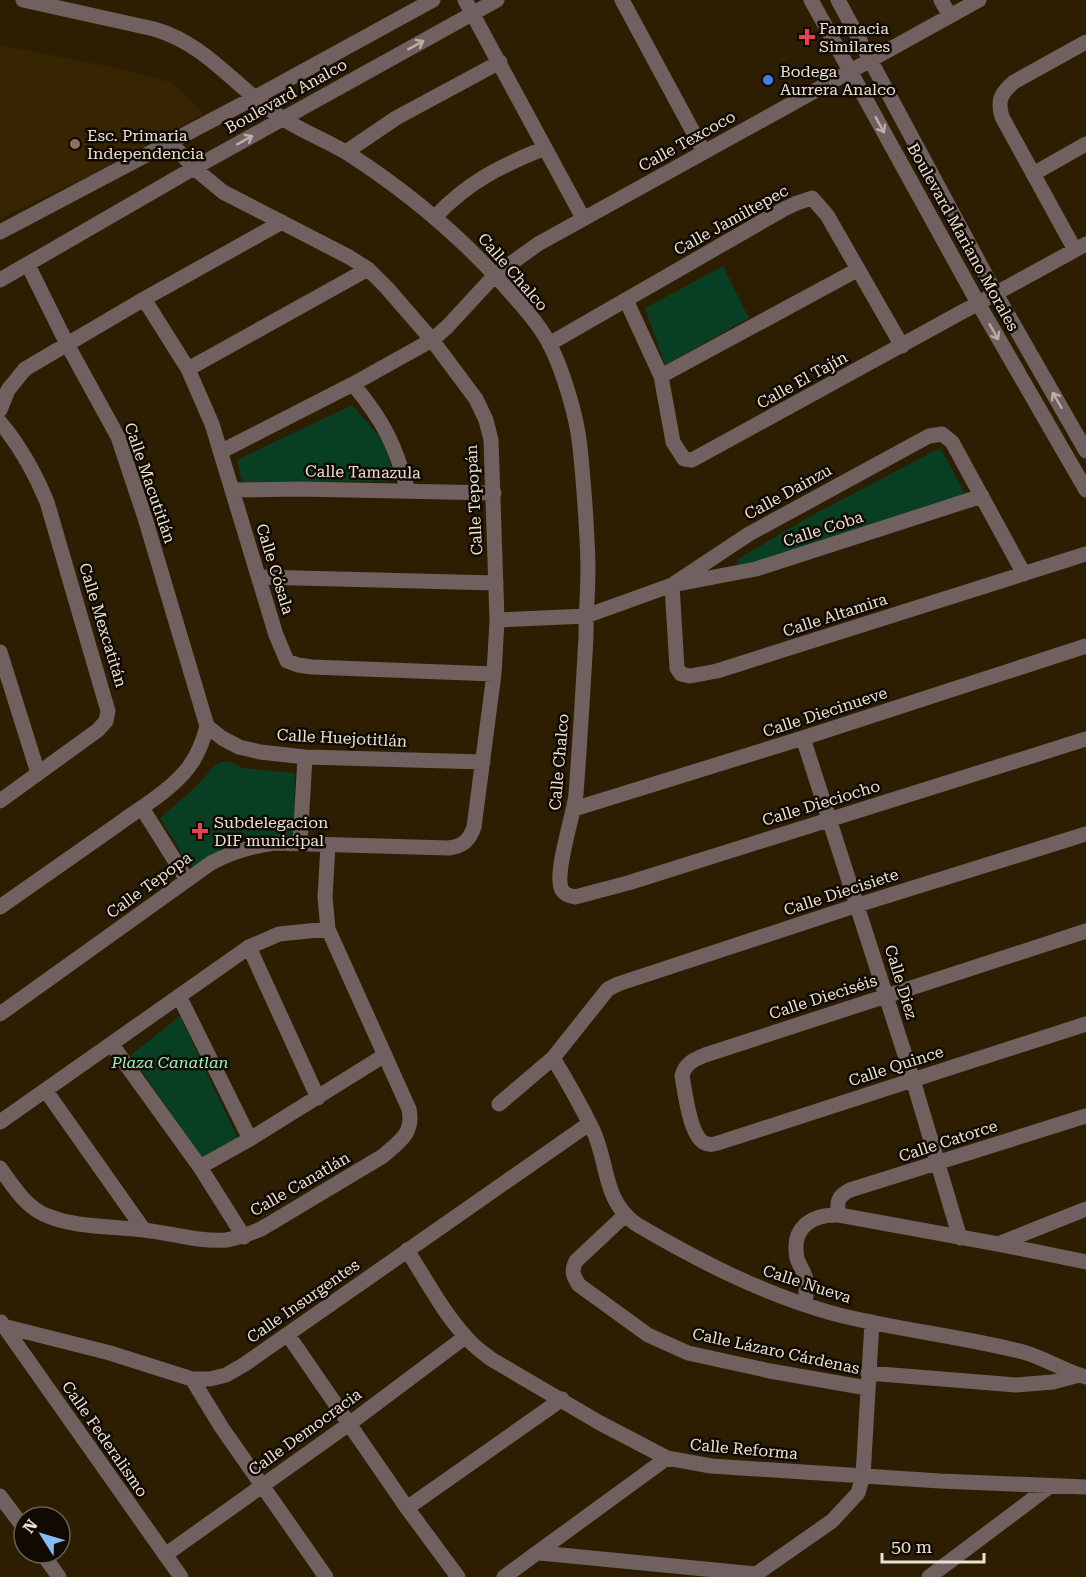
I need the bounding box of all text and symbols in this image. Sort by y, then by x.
place label: Farmacia Similares [819,19,891,56]
marker: Farmacia Similares [800,30,814,44]
one-way arrow [407,39,424,51]
street label: Boulevard Analco [222,55,350,137]
place label: Bodega Aurrera Analco [780,62,896,99]
marker: Bodega Aurrera Analco [761,73,775,87]
street label: Calle Texcoco [635,107,739,175]
one-way arrow [874,116,886,133]
place label: Esc. Primaria Independencia [87,126,204,163]
one-way arrow [236,134,254,145]
marker: Esc. Primaria Independencia [68,137,82,151]
street label: Boulevard Mariano Morales [903,140,1023,335]
street label: Calle Jamiltepec [671,181,791,259]
street label: Calle Chalco [474,229,552,315]
one-way arrow [989,323,1001,340]
street label: Calle El Tajín [753,347,851,413]
one-way arrow [1051,392,1062,410]
street label: Calle Macutitlán [120,420,180,546]
street label: Calle Tepopán [462,444,486,556]
street label: Calle Dainzu [741,460,835,524]
street label: Calle Tamazula [305,461,421,483]
street label: Calle Coba [781,507,866,551]
street label: Calle Cósala [252,521,298,617]
street label: Calle Mexcatitán [75,561,131,689]
street label: Calle Altamira [780,589,890,641]
street label: Calle Diecinueve [760,683,890,741]
street label: Calle Chalco [545,713,573,811]
street label: Calle Huejotitlán [276,725,408,751]
street label: Calle Dieciocho [760,776,882,830]
place label: Subdelegacion DIF municipal [214,813,328,850]
marker: Subdelegacion DIF municipal [191,822,209,840]
street label: Calle Tepopa [103,848,196,922]
street label: Calle Diecisiete [781,864,901,919]
street label: Calle Diez [881,943,921,1022]
street label: Calle Dieciséis [767,970,880,1023]
street label: Calle Quince [846,1042,946,1090]
park label: Plaza Canatlan [111,1053,229,1072]
street label: Calle Catorce [896,1116,1000,1166]
street label: Calle Canatlán [247,1148,353,1220]
street label: Calle Insurgentes [243,1255,363,1347]
street label: Calle Nueva [760,1261,854,1307]
street label: Calle Lázaro Cárdenas [691,1324,862,1378]
street label: Calle Federalismo [58,1377,152,1501]
street label: Calle Democracia [245,1384,365,1479]
street label: Calle Reforma [689,1435,799,1463]
north arrow [12,1505,72,1565]
text: N [19,1516,42,1537]
scale bar [882,1526,984,1564]
text: 50 m [891,1536,932,1557]

